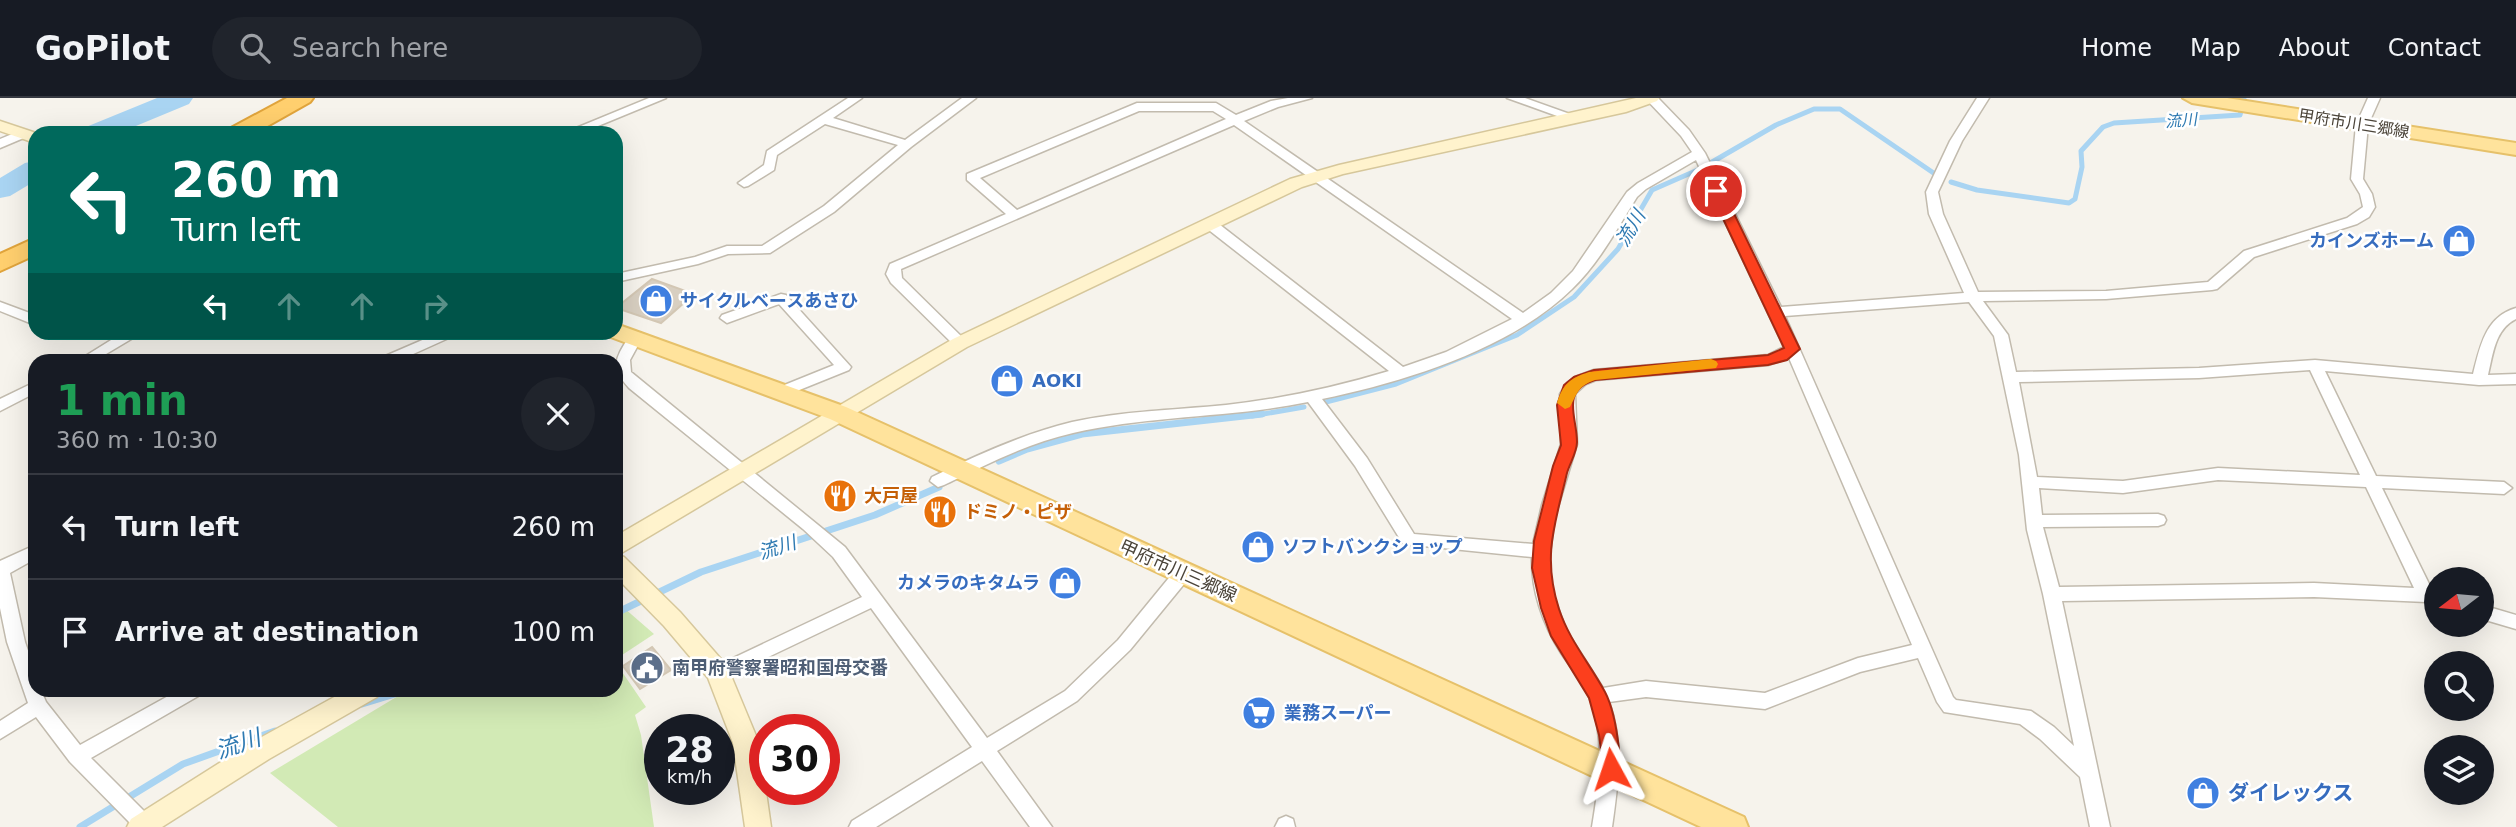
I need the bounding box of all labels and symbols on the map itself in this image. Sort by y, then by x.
street label: 甲府市川三郷線 [2297,105,2411,142]
water label: 流川 [2164,109,2200,131]
pin [1686,161,1746,221]
water label: 流川 [1611,204,1650,250]
shop icon: カインズホーム [2440,222,2478,260]
place label: カインズホーム [2309,230,2434,251]
shop icon: サイクルベースあさひ [637,282,675,320]
place label: サイクルベースあさひ [680,290,858,311]
shop icon: AOKI [988,362,1026,400]
place label: AOKI [1032,370,1082,391]
restaurant icon: 大戸屋 [821,477,859,515]
place label: 大戸屋 [864,485,918,506]
restaurant icon: ドミノ・ピザ [921,493,959,531]
place label: ドミノ・ピザ [964,501,1072,522]
shop icon: ソフトバンクショップ [1239,528,1277,566]
water label: 流川 [756,530,800,563]
street label: 甲府市川三郷線 [1116,535,1240,606]
place label: ソフトバンクショップ [1282,536,1463,557]
shop icon: カメラのキタムラ [1046,564,1084,602]
north arrow [2424,567,2494,637]
place label: カメラのキタムラ [897,572,1040,593]
public building icon: 南甲府警察署昭和国母交番 [628,649,666,687]
place label: 南甲府警察署昭和国母交番 [672,657,888,678]
supermarket icon: 業務スーパー [1240,694,1278,732]
place label: 業務スーパー [1284,702,1392,723]
speed limit sign: 30 [749,714,840,805]
water label: 流川 [212,723,267,764]
position arrow [1574,732,1648,806]
shop icon: ダイレックス [2184,774,2222,812]
place label: ダイレックス [2228,781,2353,805]

